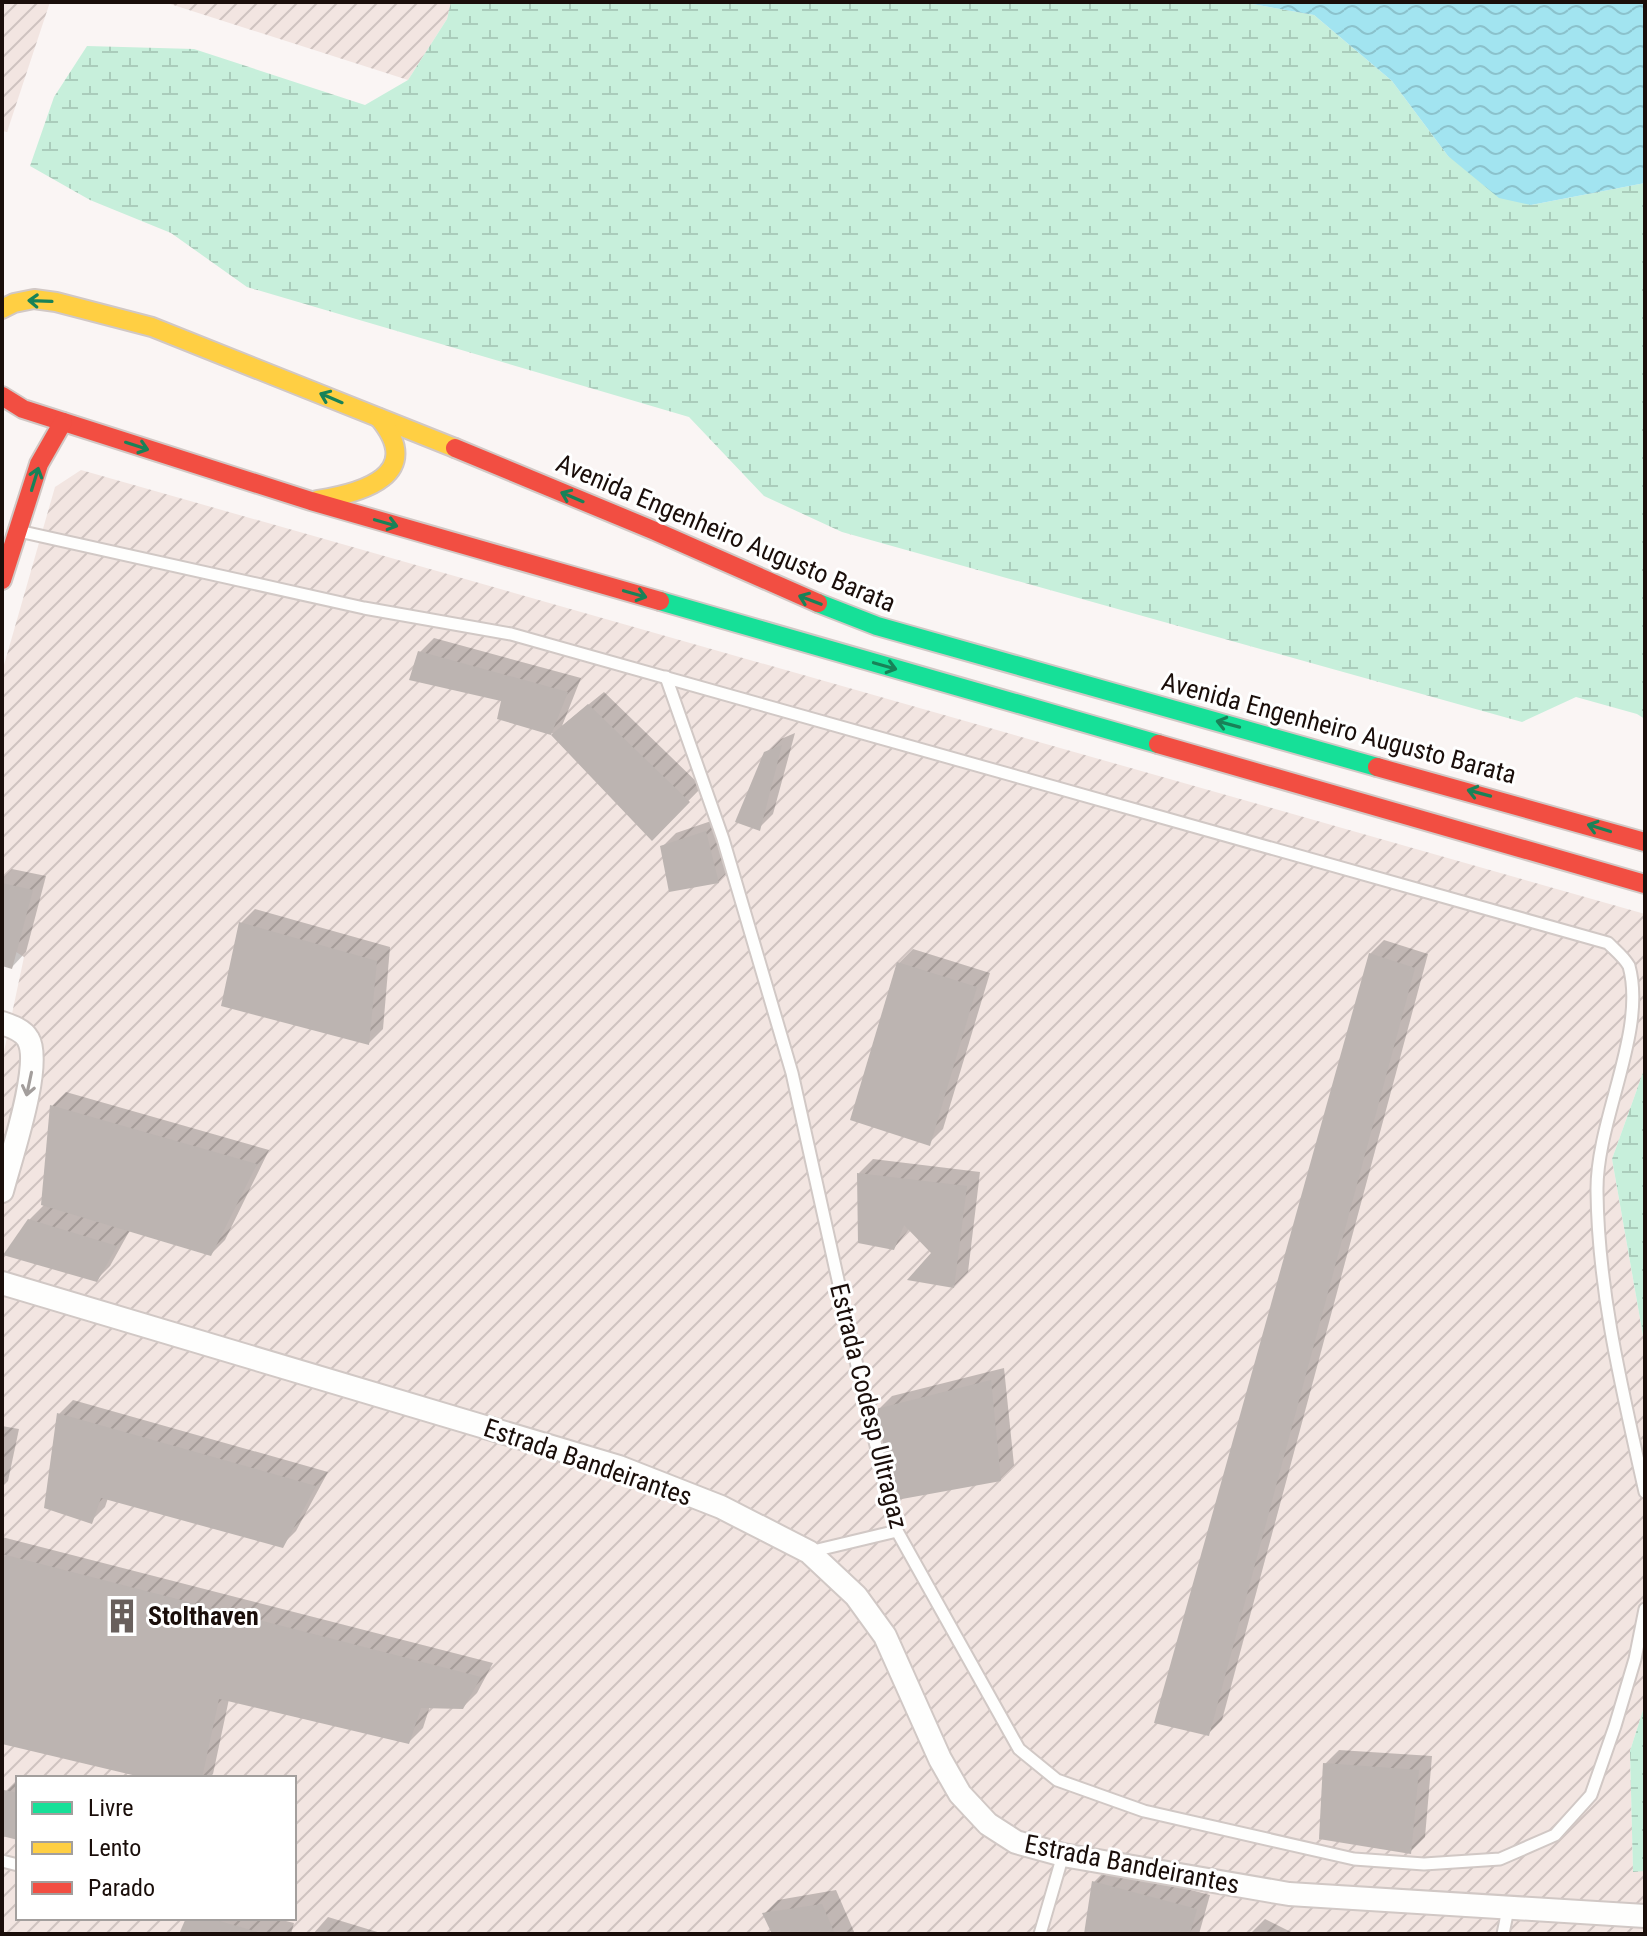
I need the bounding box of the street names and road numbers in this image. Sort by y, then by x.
street label: Avenida Engenheiro Augusto Barata [552,448,900,618]
street label: Avenida Engenheiro Augusto Barata [1158,666,1520,790]
street label: Estrada Codesp Ultragaz [824,1280,914,1532]
street label: Estrada Bandeirantes [480,1412,696,1512]
street label: Estrada Bandeirantes [1022,1828,1242,1900]

